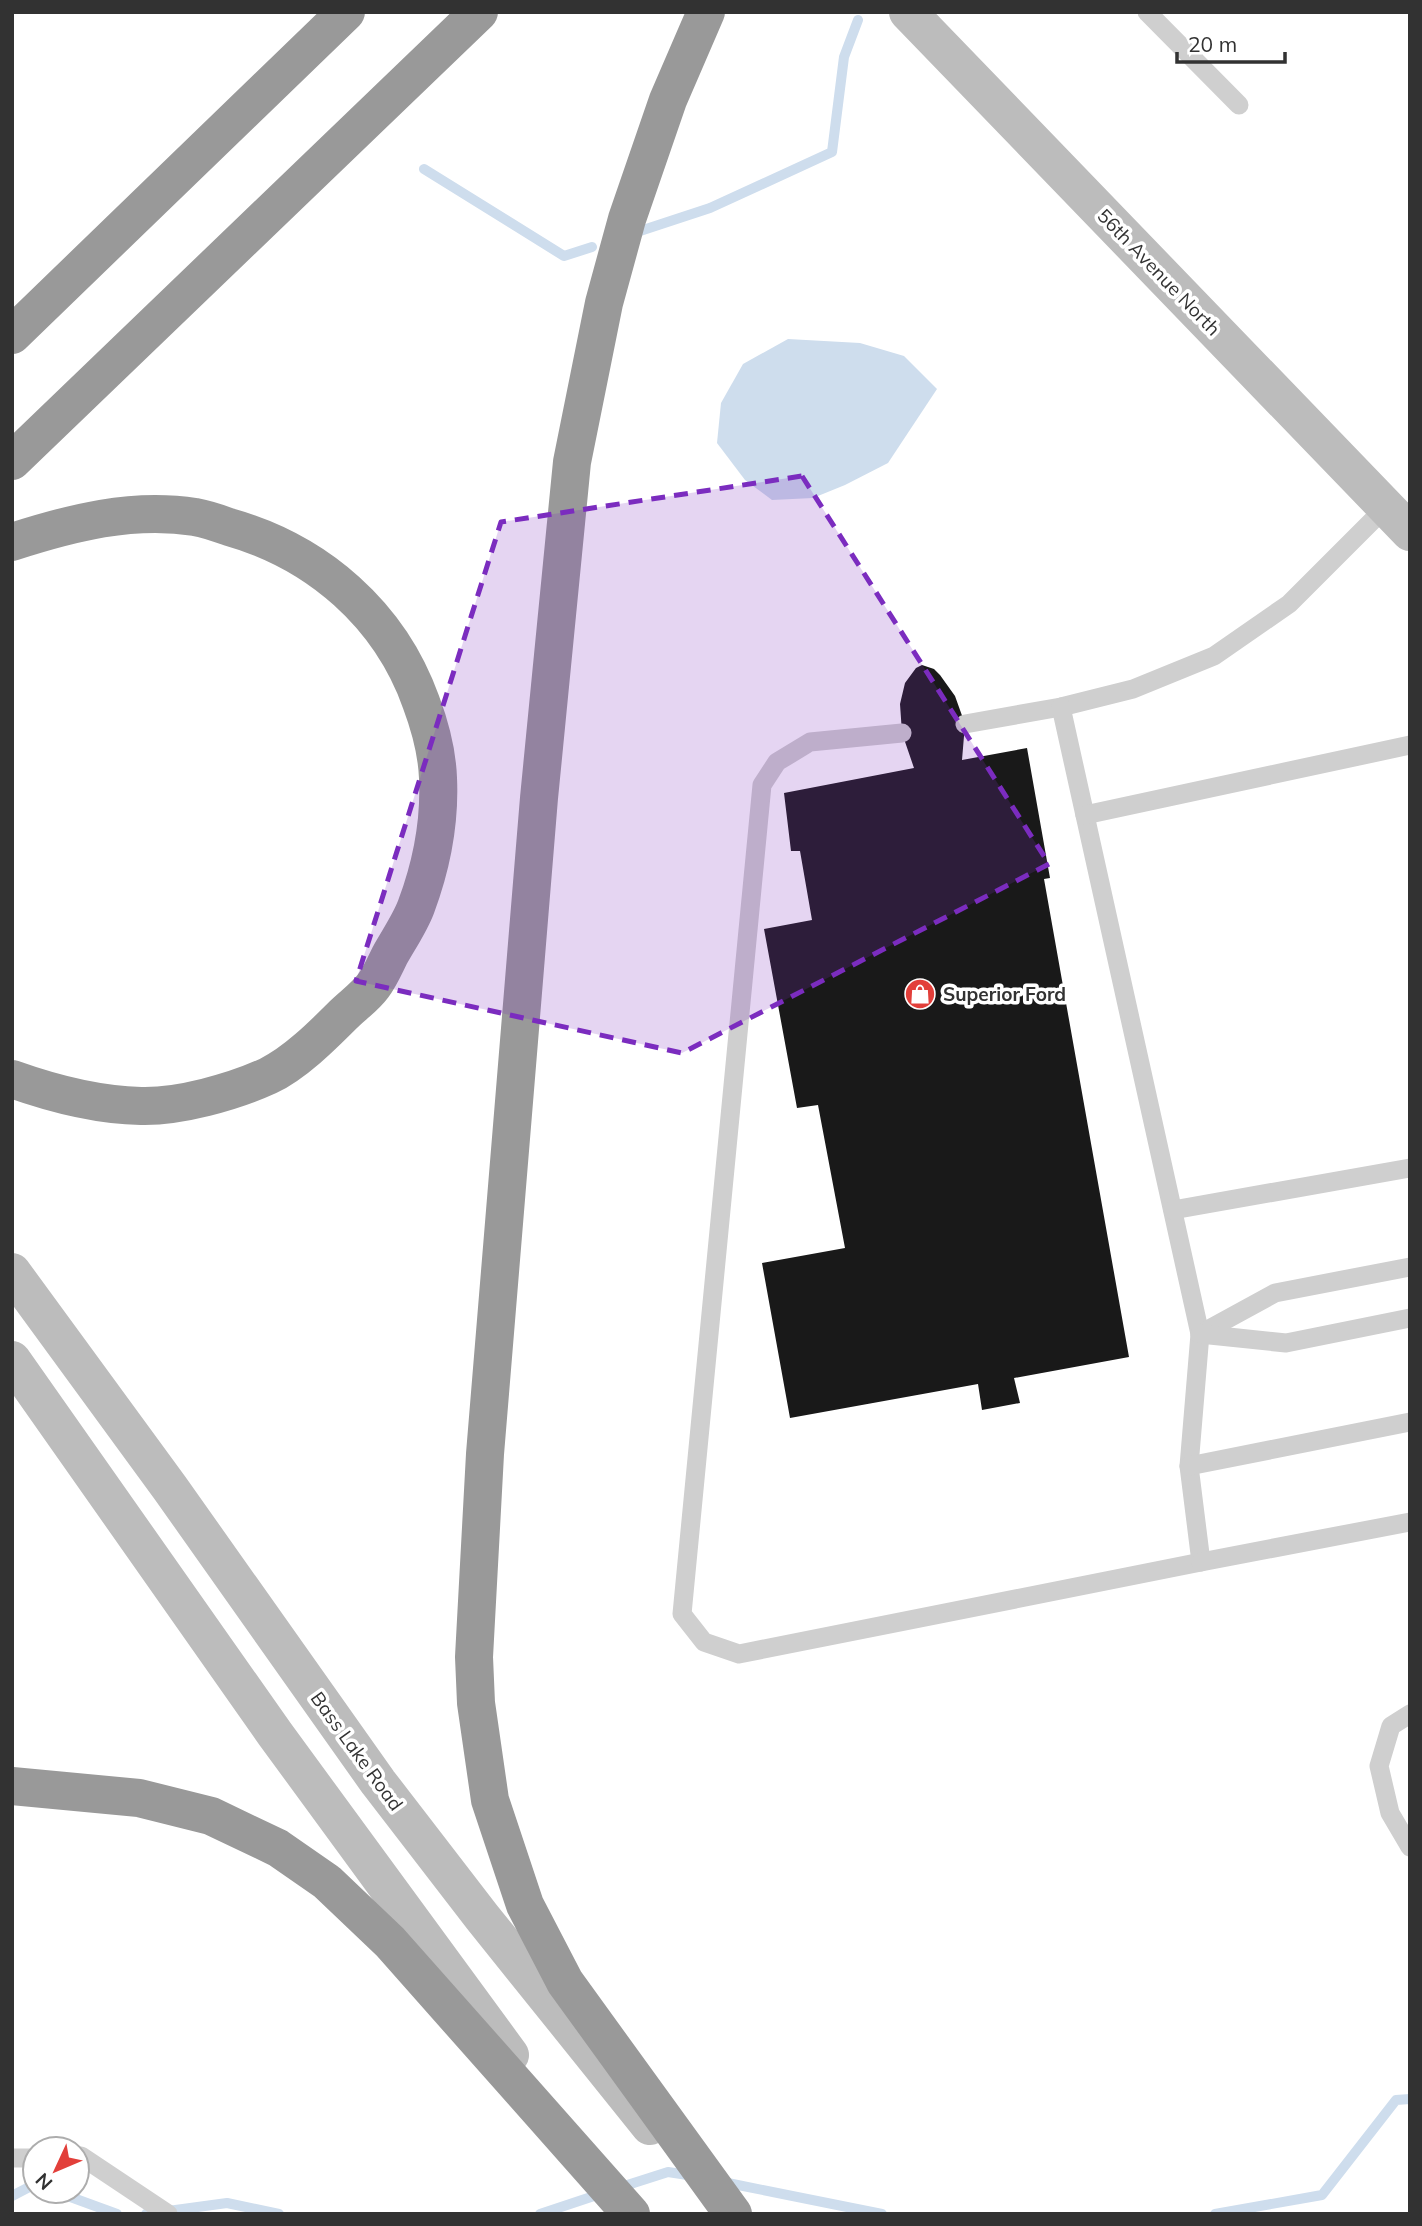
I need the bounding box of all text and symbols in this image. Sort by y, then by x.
scale bar [1177,21,1286,65]
text: 20 m [1188,31,1237,57]
street label: 56th Avenue North [1092,204,1226,340]
shop icon: Superior Ford [903,977,937,1011]
place label: Superior Ford [943,982,1066,1006]
street label: Bass Lake Road [306,1687,408,1815]
north arrow [21,2135,91,2205]
text: N [30,2168,57,2195]

